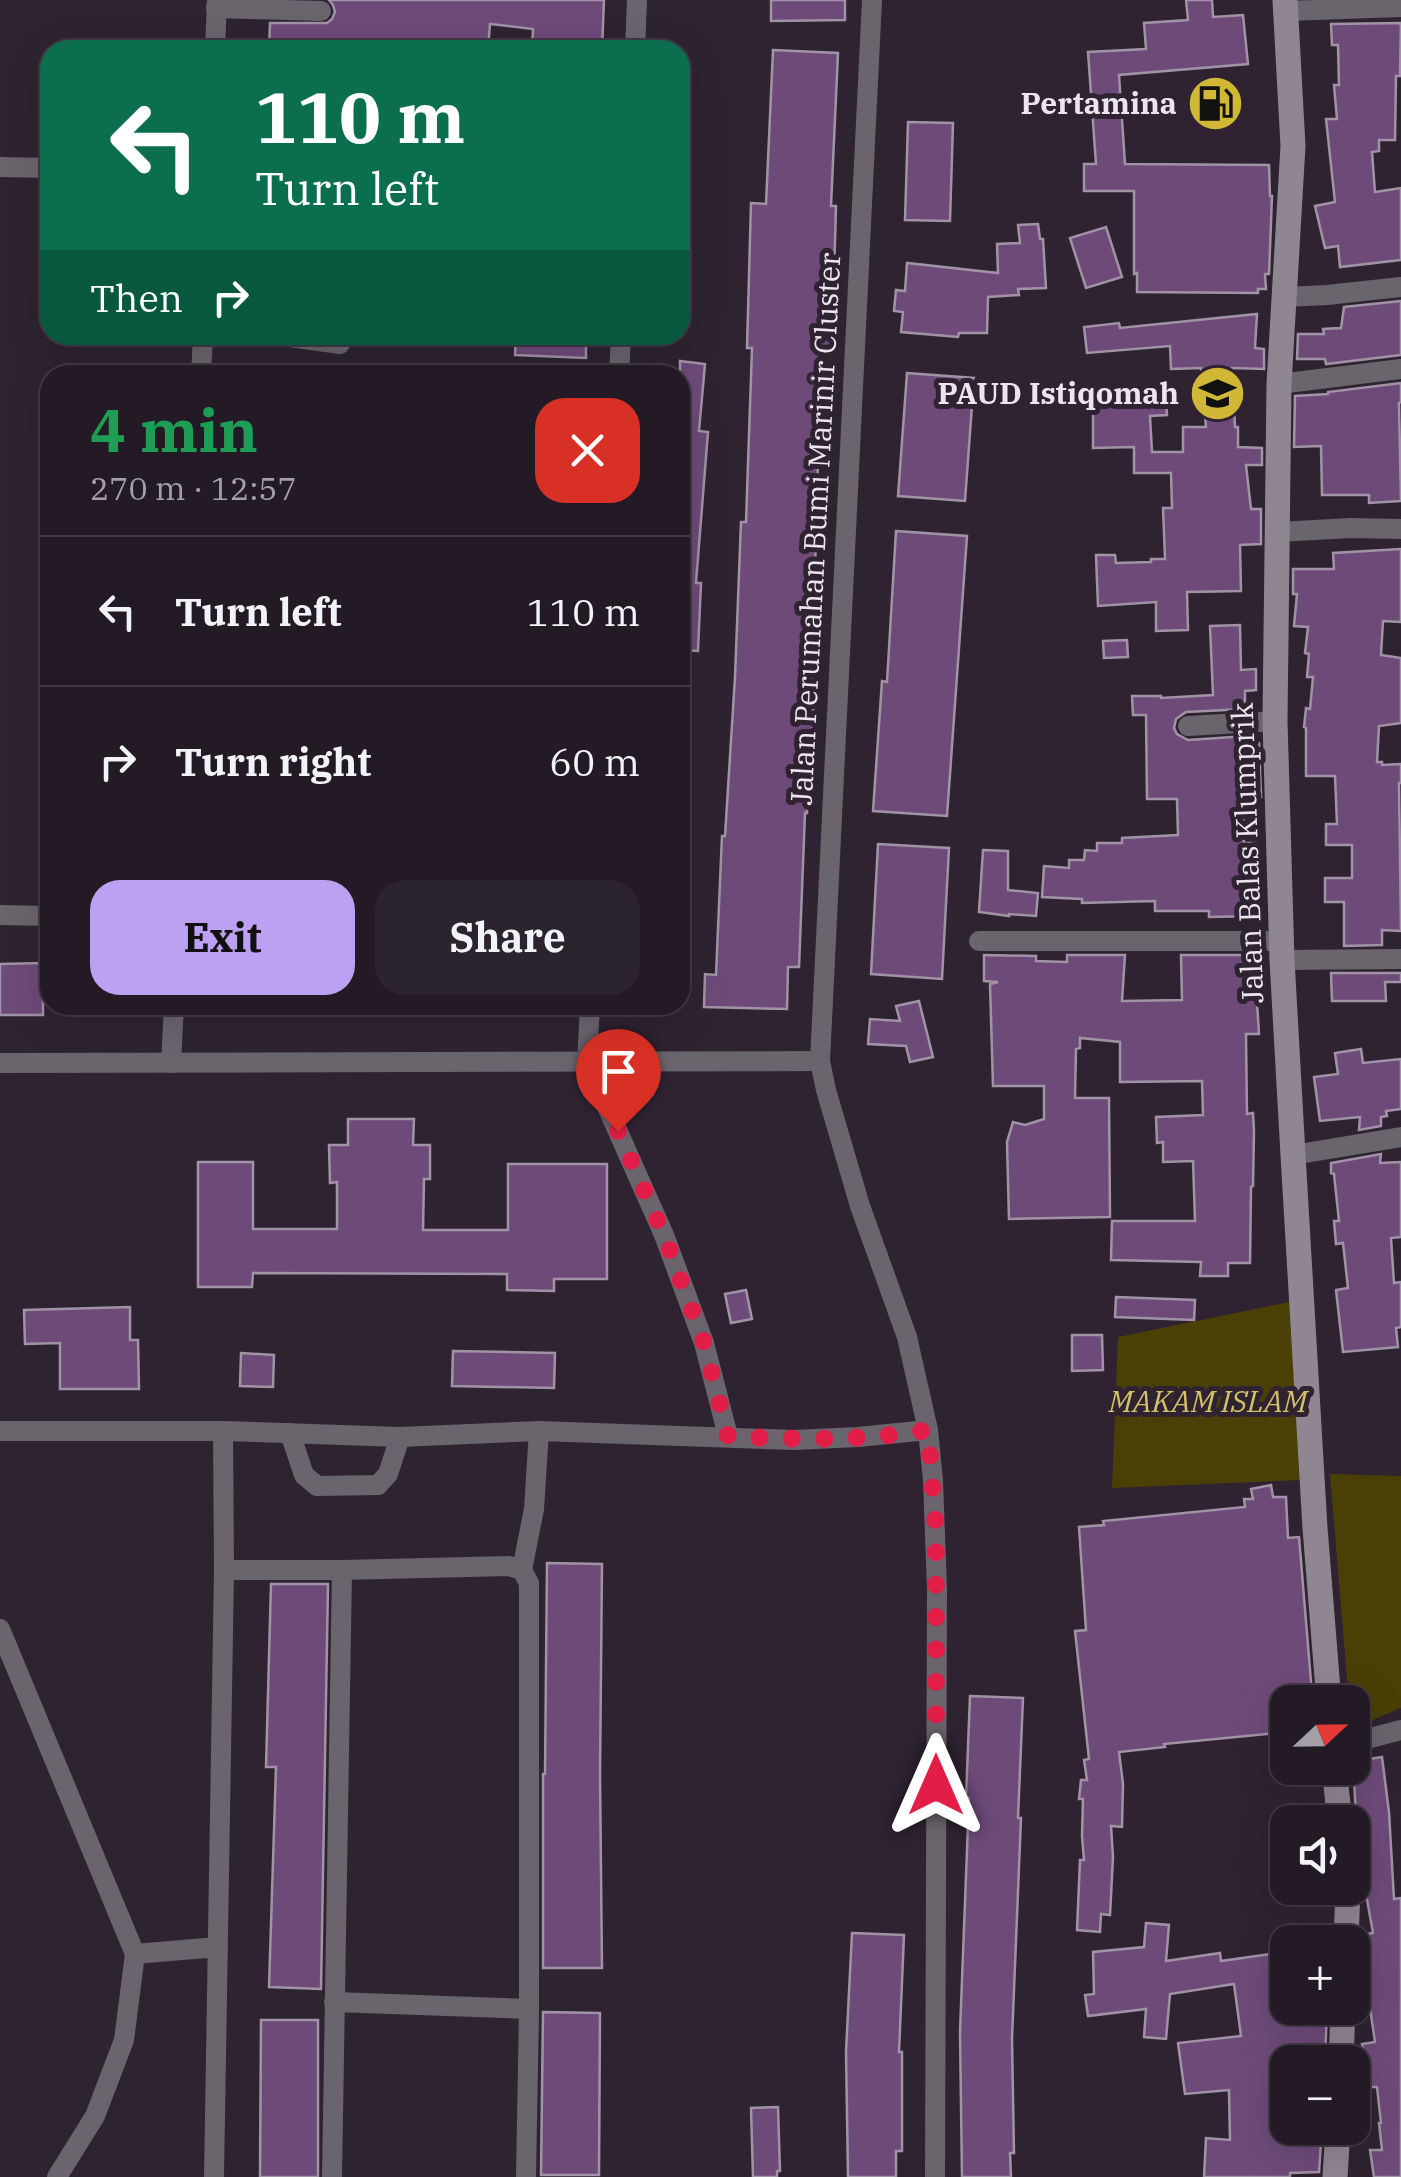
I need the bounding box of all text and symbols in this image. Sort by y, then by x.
text: 110 m [255,71,465,162]
fuel station icon: Pertamina [1186,74,1246,134]
icon: left [90,80,220,210]
place label: Pertamina [1021,83,1177,122]
text: Turn left [255,159,439,217]
street label: Jalan Perumahan Bumi Marinir Cluster [781,252,848,806]
icon: right [203,270,258,325]
text: Then [90,273,183,322]
school or university icon: PAUD Istiqomah [1188,364,1248,424]
place label: PAUD Istiqomah [938,373,1179,412]
text: 4 min [90,390,258,469]
button: close [535,398,640,503]
text: 270 m · 12:57 [90,467,297,509]
icon: left [90,584,145,639]
text: Turn left [175,587,342,636]
text: 110 m [527,587,640,636]
street label: Jalan Balas Klumprik [1222,702,1271,1004]
icon: right [90,734,145,789]
text: Turn right [175,737,371,786]
text: 60 m [549,737,640,786]
button: Exit [90,880,355,995]
button: Share [375,880,640,995]
pin [576,1029,661,1132]
icon: arrive [591,1044,646,1099]
park label: MAKAM ISLAM [1108,1381,1309,1420]
north arrow [1270,1685,1370,1785]
map controls [1270,1685,1370,2145]
position arrow [884,1733,988,1837]
button: sound [1270,1805,1370,1905]
button: + [1270,1925,1370,2025]
button: − [1270,2045,1370,2145]

